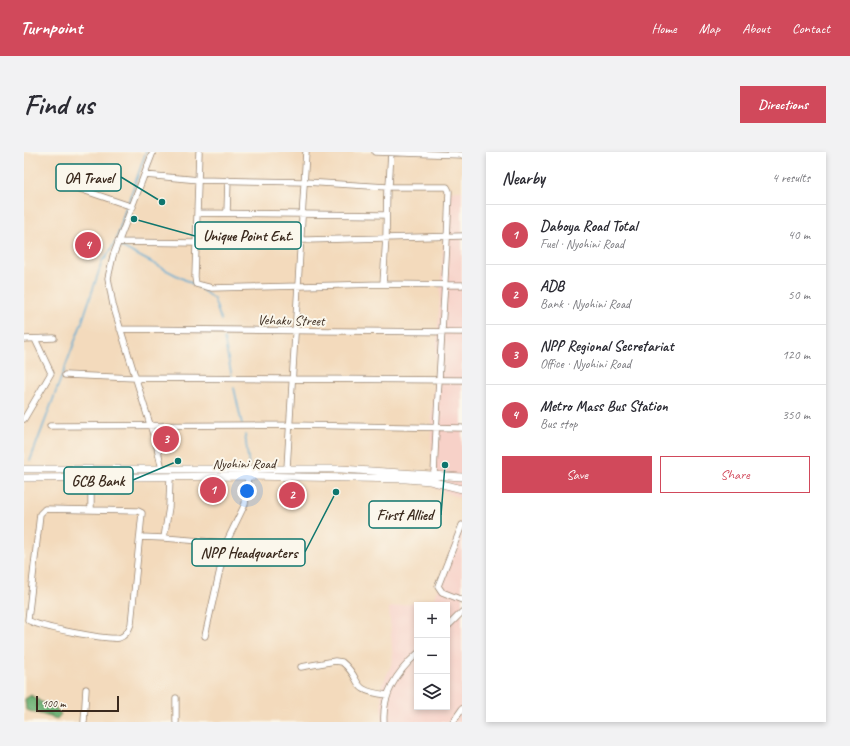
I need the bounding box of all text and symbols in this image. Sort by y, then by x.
text: Turnpoint [20,16,82,40]
text: Home [651,20,677,37]
text: Map [699,20,720,37]
text: About [742,20,770,37]
text: Contact [792,20,830,37]
button: Directions [740,86,826,123]
text: Find us [24,87,94,122]
callout: OA Travel [56,164,121,191]
text: Nearby [502,168,545,189]
text: OA Travel [64,169,117,188]
text: 4 results [772,170,810,186]
text: Daboya Road Total [540,217,637,236]
callout: Unique Point Ent. [195,222,301,249]
text: Unique Point Ent. [203,227,294,246]
text: 1 [512,227,518,243]
text: 40 m [788,227,810,243]
pin: 4 [75,230,101,260]
text: Fuel · Nyohini Road [540,236,624,252]
text: ADB [540,277,564,296]
text: 2 [512,287,518,303]
text: 50 m [788,287,810,303]
text: Bank · Nyohini Road [540,296,630,312]
street label: Vehaku Street [257,311,326,330]
text: NPP Regional Secretariat [540,337,673,356]
text: 3 [512,347,518,363]
text: 120 m [782,347,810,363]
text: Office · Nyohini Road [540,356,631,372]
text: Metro Mass Bus Station [540,397,668,416]
text: 4 [512,407,518,423]
text: 350 m [782,407,810,423]
text: Bus stop [540,416,577,432]
pin: 3 [153,424,179,454]
street label: Nyohini Road [213,455,278,472]
button: Save [502,456,652,493]
button: Share [660,456,810,493]
callout: GCB Bank [64,467,133,494]
text: GCB Bank [72,472,126,491]
pin: 1 [200,475,226,505]
pin: 2 [279,480,305,510]
your location [237,481,257,501]
callout: First Allied [369,501,441,528]
text: First Allied [377,506,436,525]
callout: NPP Headquarters [192,539,305,566]
text: NPP Headquarters [201,544,299,563]
map controls [414,602,450,710]
button: + [414,602,450,638]
button: − [414,638,450,674]
button: layers [414,674,450,710]
scale bar [36,694,119,713]
text: 100 m [42,696,66,710]

